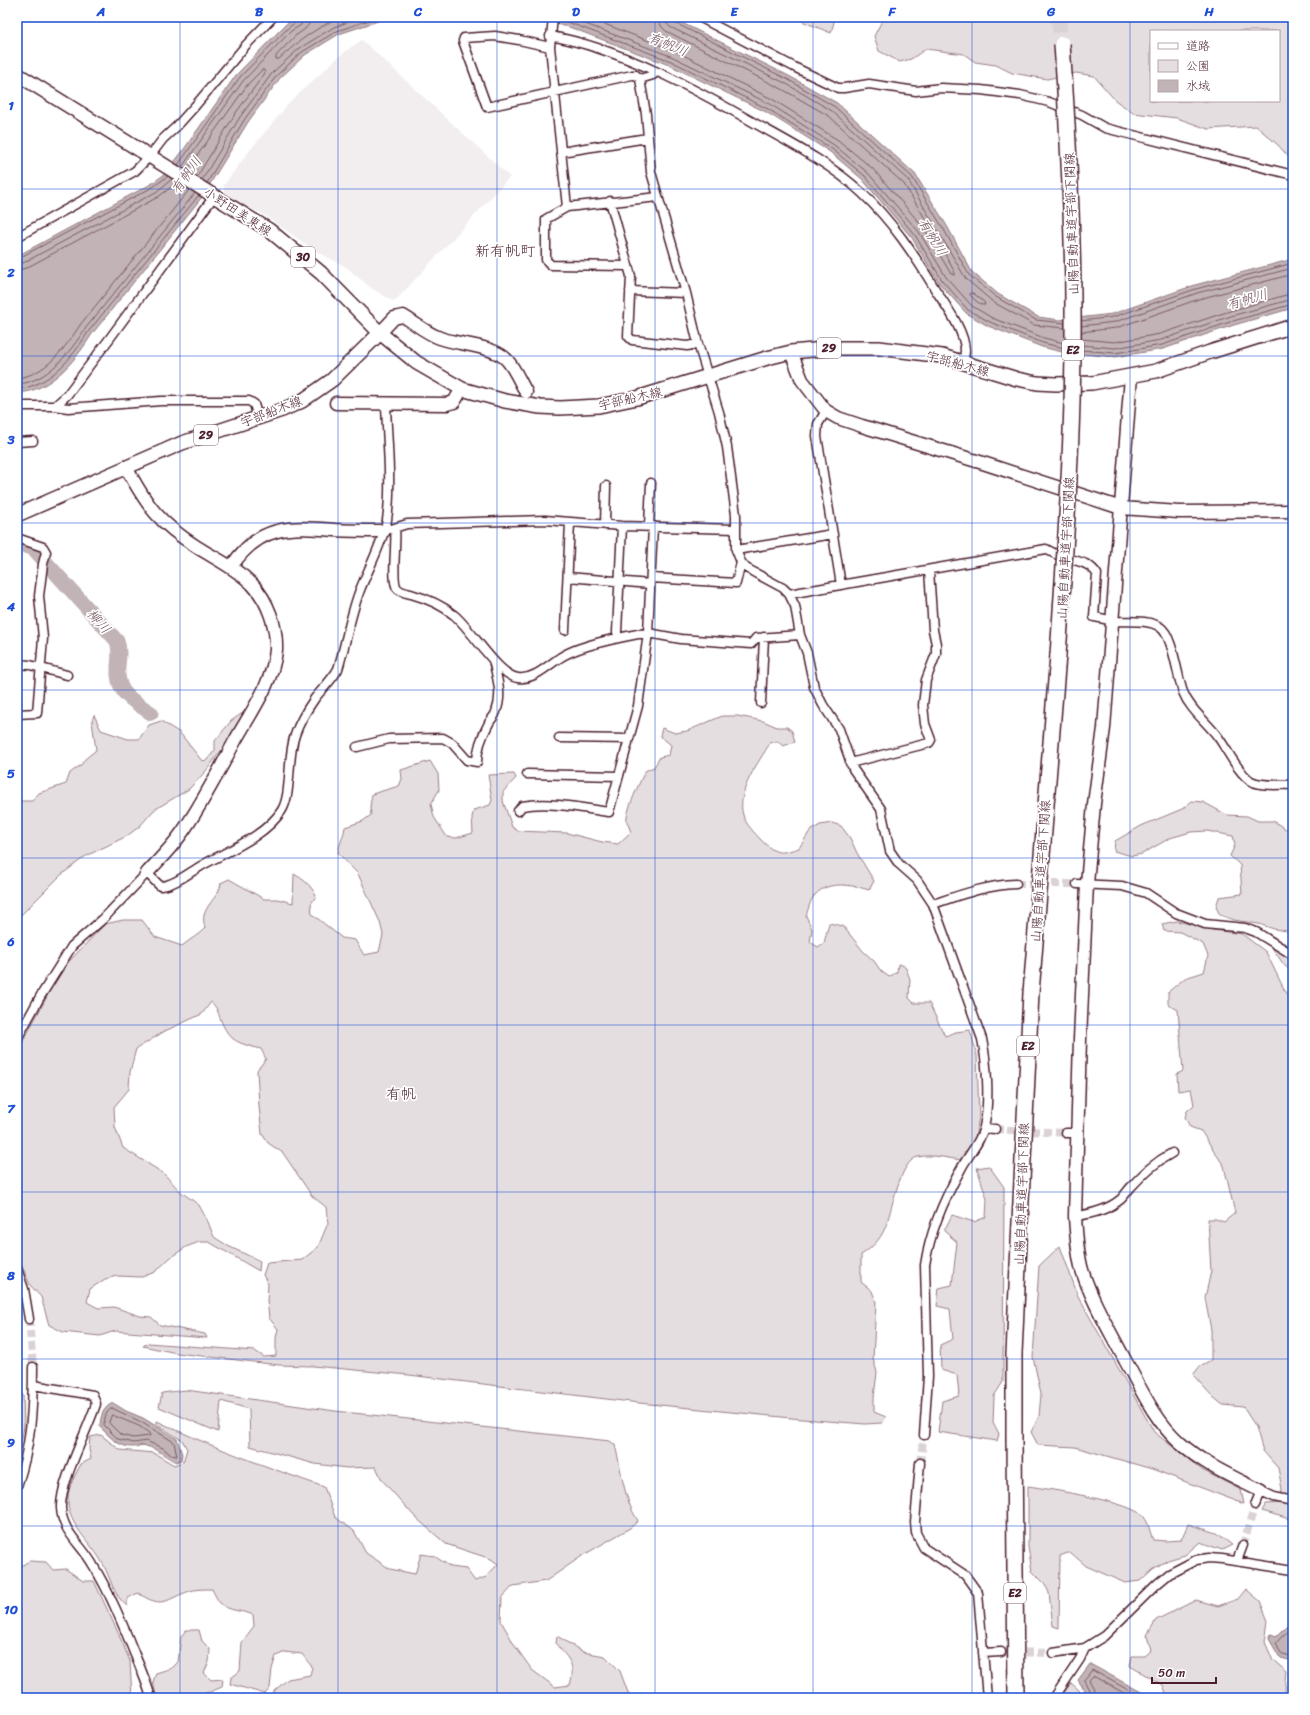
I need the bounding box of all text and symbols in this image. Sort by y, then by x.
text: A [96,0,105,23]
text: B [255,0,264,23]
text: C [413,0,423,23]
text: D [572,0,580,23]
text: E [730,0,739,23]
text: F [887,0,896,23]
text: G [1046,0,1056,23]
text: H [1203,0,1214,23]
water label: 有帆川 [644,25,692,64]
legend [1150,30,1280,102]
text: 道路 [1186,35,1210,57]
text: 公園 [1186,55,1210,77]
text: 水域 [1186,75,1210,97]
text: 1 [8,94,14,117]
water label: 有帆川 [164,151,209,200]
street label: 山陽自動車道宇部下関線 [1057,151,1085,296]
street label: 小野田美東線 [199,181,278,243]
water label: 有帆川 [911,213,954,262]
district label: 新有帆町 [475,238,536,264]
road number: 30 [291,247,315,267]
text: 2 [6,261,15,284]
water label: 有帆川 [1224,282,1271,317]
road number: 29 [817,338,841,358]
road number: E2 [1062,340,1084,360]
street label: 宇部船木線 [923,344,993,383]
street label: 宇部船木線 [596,380,665,417]
street label: 宇部船木線 [237,389,307,434]
road number: 29 [194,425,218,445]
text: 3 [6,428,15,451]
street label: 山陽自動車道宇部下関線 [1050,475,1081,620]
text: 4 [6,595,16,618]
water label: 柳川 [80,603,117,640]
text: 5 [7,762,15,785]
street label: 山陽自動車道宇部下関線 [1024,798,1057,943]
text: 6 [6,930,15,953]
road number: E2 [1017,1036,1039,1056]
district label: 有帆 [386,1081,416,1107]
text: 7 [7,1097,16,1120]
street label: 山陽自動車道宇部下関線 [1008,1121,1036,1266]
text: 8 [6,1264,15,1287]
text: 9 [7,1431,15,1454]
road number: E2 [1004,1583,1026,1603]
text: 10 [4,1598,18,1621]
scale bar [1152,1659,1216,1685]
text: 50 m [1158,1662,1185,1684]

